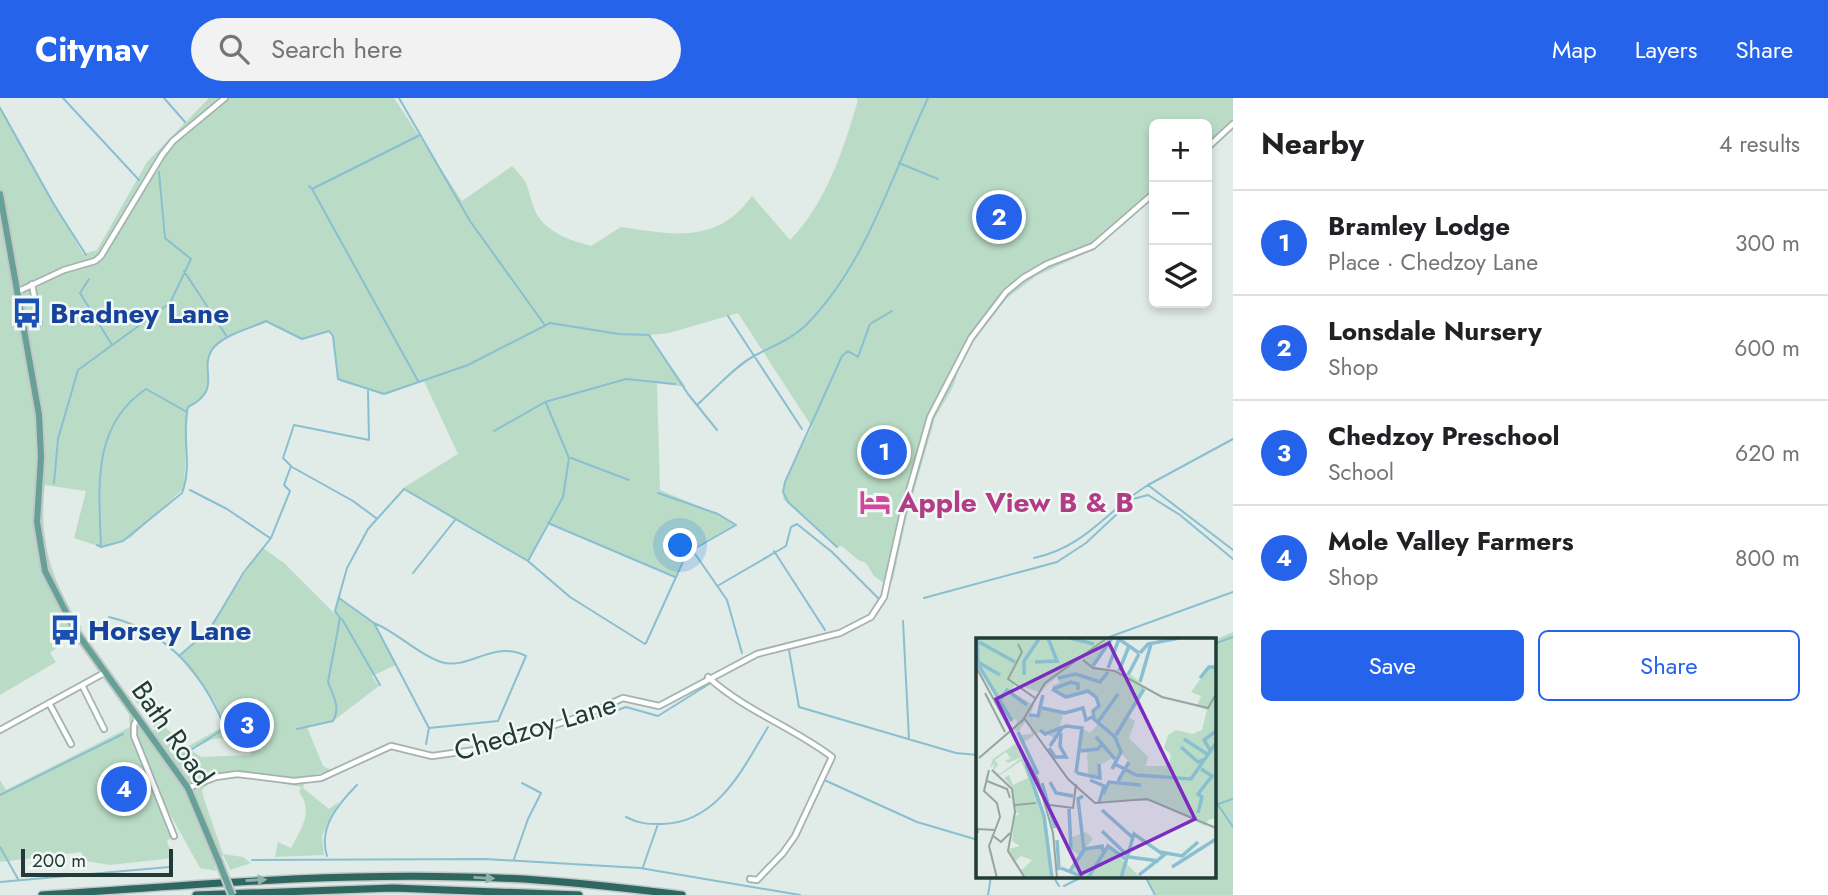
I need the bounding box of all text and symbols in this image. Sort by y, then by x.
search box [191,18,681,81]
text: Citynav [35,26,149,73]
icon: search [215,30,253,68]
text: Search here [271,30,402,68]
text: Map [1552,32,1597,67]
text: Layers [1635,32,1697,67]
text: Share [1735,32,1793,67]
map controls [1149,119,1212,308]
button: + [1149,119,1212,182]
text: Nearby [1261,122,1364,165]
text: 4 results [1719,127,1800,161]
button: − [1149,182,1212,245]
pin: 2 [976,191,1022,243]
text: Bramley Lodge [1328,207,1510,245]
text: 1 [1278,226,1290,260]
text: 300 m [1735,226,1800,260]
button: layers [1149,245,1212,308]
text: Place · Chedzoy Lane [1328,245,1538,279]
place label: Bradney Lane [50,293,229,334]
bus stop icon: Bradney Lane [10,296,44,330]
text: Lonsdale Nursery [1328,312,1542,350]
text: 2 [1276,331,1292,365]
text: 600 m [1734,331,1800,365]
text: Shop [1328,350,1378,384]
text: Chedzoy Preschool [1328,417,1560,455]
pin: 1 [861,426,907,478]
text: 3 [1277,436,1291,470]
text: 620 m [1735,436,1800,470]
text: School [1328,455,1394,489]
place label: Apple View B & B [897,482,1134,523]
hotel icon: Apple View B & B [858,485,892,519]
text: Mole Valley Farmers [1328,522,1574,560]
your location [663,528,697,562]
text: 4 [1276,541,1292,575]
text: 800 m [1735,541,1800,575]
text: Shop [1328,560,1378,594]
place label: Horsey Lane [88,610,251,651]
bus stop icon: Horsey Lane [48,613,82,647]
button: Save [1261,630,1524,701]
button: Share [1538,630,1800,701]
inset map [976,638,1216,878]
street label: Bath Road [122,673,224,794]
street label: Chedzoy Lane [449,683,621,772]
pin: 3 [224,699,270,751]
pin: 4 [101,763,147,815]
scale bar [21,846,173,878]
text: 200 m [32,847,86,874]
one-way arrow [473,872,495,883]
one-way arrow [246,874,268,885]

